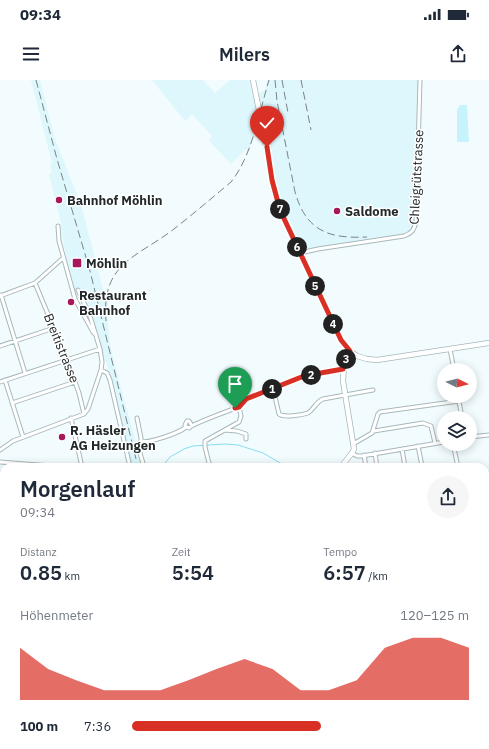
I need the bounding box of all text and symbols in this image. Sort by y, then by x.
text: 09:34 [20,5,61,24]
icon: menu [20,43,42,65]
text: Milers [219,43,270,66]
icon: share [447,43,469,65]
pin [250,106,284,147]
icon: check [256,112,278,134]
street label: Chleigrütstrasse [406,129,427,225]
place label: Bahnhof Möhlin [67,192,162,209]
marker: Bahnhof Möhlin [54,195,64,205]
pin: 7 [270,199,290,219]
text: 7 [277,202,283,216]
place label: Saldome [345,203,399,220]
marker: Saldome [332,206,342,216]
pin: 6 [287,237,307,257]
text: 6 [294,240,300,254]
place label: Möhlin [86,255,127,272]
marker: Möhlin [71,257,83,269]
pin: 5 [305,276,325,296]
text: 5 [312,279,318,293]
place label: Restaurant Bahnhof [79,287,147,319]
marker: Restaurant Bahnhof [66,297,76,307]
street label: Breitistrasse [40,311,83,385]
pin: 4 [323,314,343,334]
text: 4 [330,317,336,331]
pin: 3 [336,349,356,369]
text: 3 [343,352,349,366]
north arrow [437,363,477,403]
map controls [437,363,477,451]
pin: 2 [301,365,321,385]
pin [218,367,252,408]
text: 2 [308,368,314,382]
icon: arrive [224,373,246,395]
pin: 1 [262,379,282,399]
text: 1 [269,382,275,396]
button: layers [437,411,477,451]
place label: R. Häsler AG Heizungen [70,422,156,454]
marker: R. Häsler AG Heizungen [57,432,67,442]
text: Morgenlauf [20,474,135,503]
button: share [427,476,469,518]
text: 09:34 [20,504,55,521]
text: Distanz [20,545,57,559]
text: Zeit [172,545,191,559]
text: Tempo [323,545,357,559]
text: 0.85 [20,559,62,586]
text: 5:54 [172,559,214,586]
text: 6:57 [323,559,366,586]
text: km [62,569,80,583]
text: /km [366,569,388,583]
text: Höhenmeter [20,607,93,624]
text: 120–125 m [400,607,469,624]
text: 100 m [20,718,58,735]
text: 7:36 [84,718,111,735]

